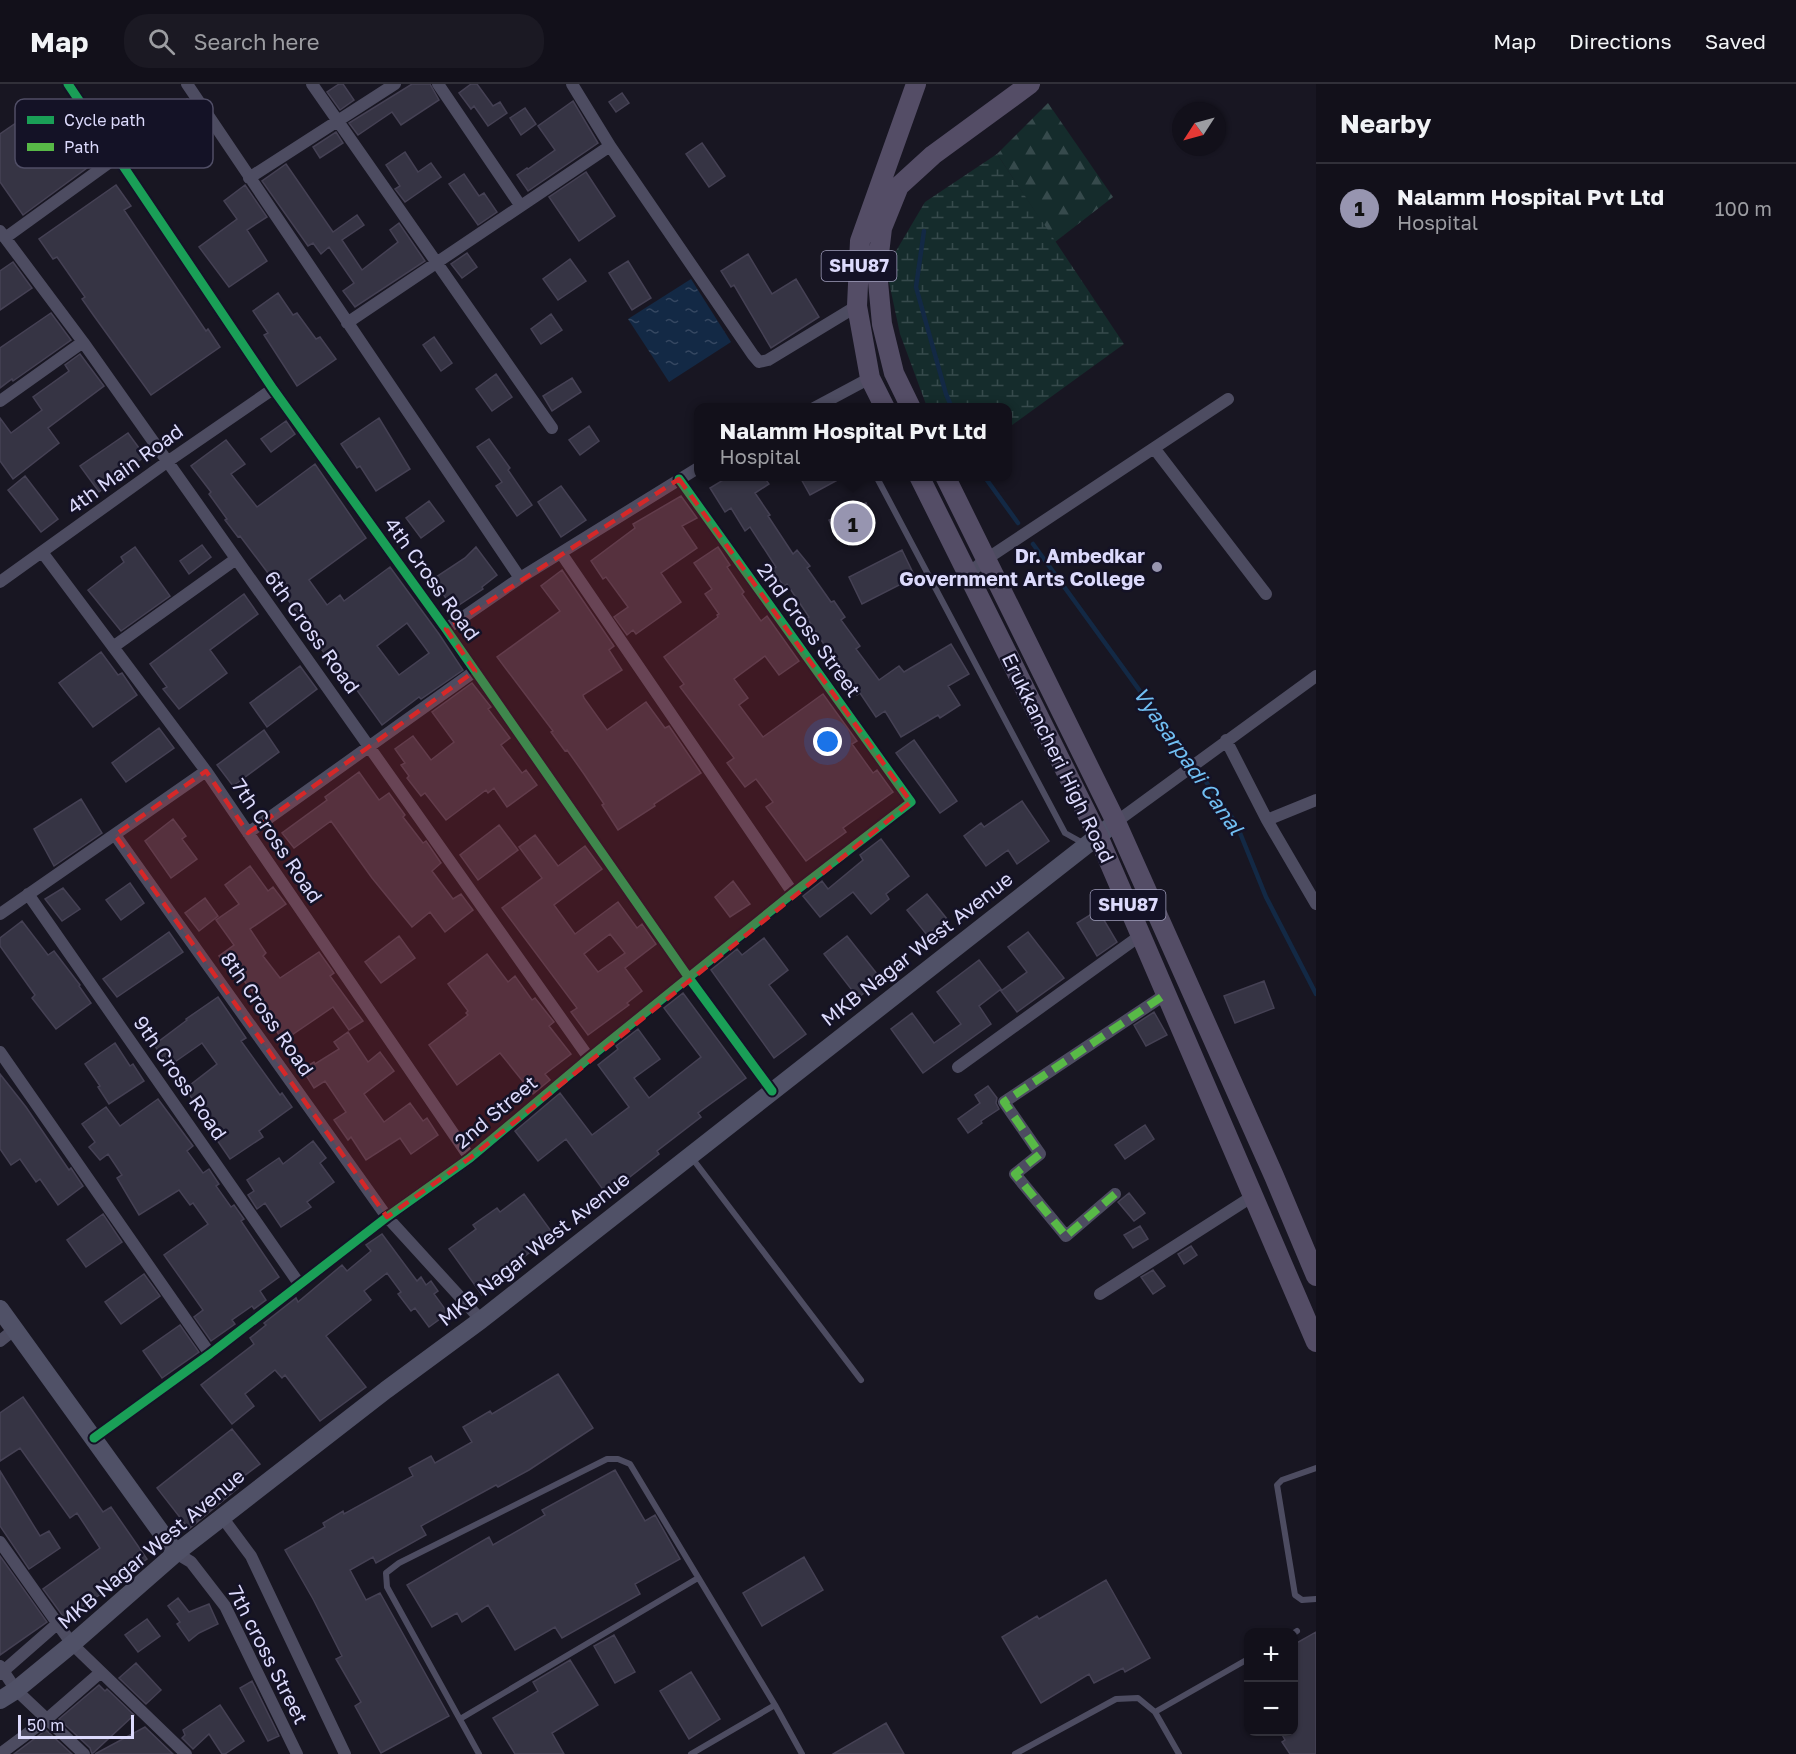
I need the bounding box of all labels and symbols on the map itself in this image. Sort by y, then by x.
legend [15,99,213,168]
north arrow [1172,102,1226,156]
text: Cycle path [64,110,145,130]
text: Path [64,137,99,157]
road number: SHU87 [822,251,896,281]
street label: 4th Main Road [62,418,187,518]
pin: 1 [834,500,872,546]
street label: 4th Cross Road [380,512,485,644]
place label: Dr. Ambedkar Government Arts College [899,543,1145,590]
street label: 2nd Cross Street [753,558,866,701]
marker: Dr. Ambedkar Government Arts College [1150,560,1164,574]
street label: 6th Cross Road [260,565,365,697]
street label: Erukkancheri High Road [998,649,1120,866]
water label: Vyasarpadi Canal [1128,682,1250,840]
your location [813,727,842,756]
street label: 7th Cross Road [228,774,328,907]
street label: MKB Nagar West Avenue [816,866,1017,1030]
road number: SHU87 [1090,890,1166,920]
street label: 8th Cross Road [216,947,319,1080]
street label: 9th Cross Road [129,1011,232,1144]
street label: 2nd Street [449,1070,542,1153]
street label: MKB Nagar West Avenue [433,1166,634,1330]
street label: MKB Nagar West Avenue [52,1463,249,1633]
street label: 7th cross Street [224,1581,314,1728]
scale bar [18,1712,134,1740]

